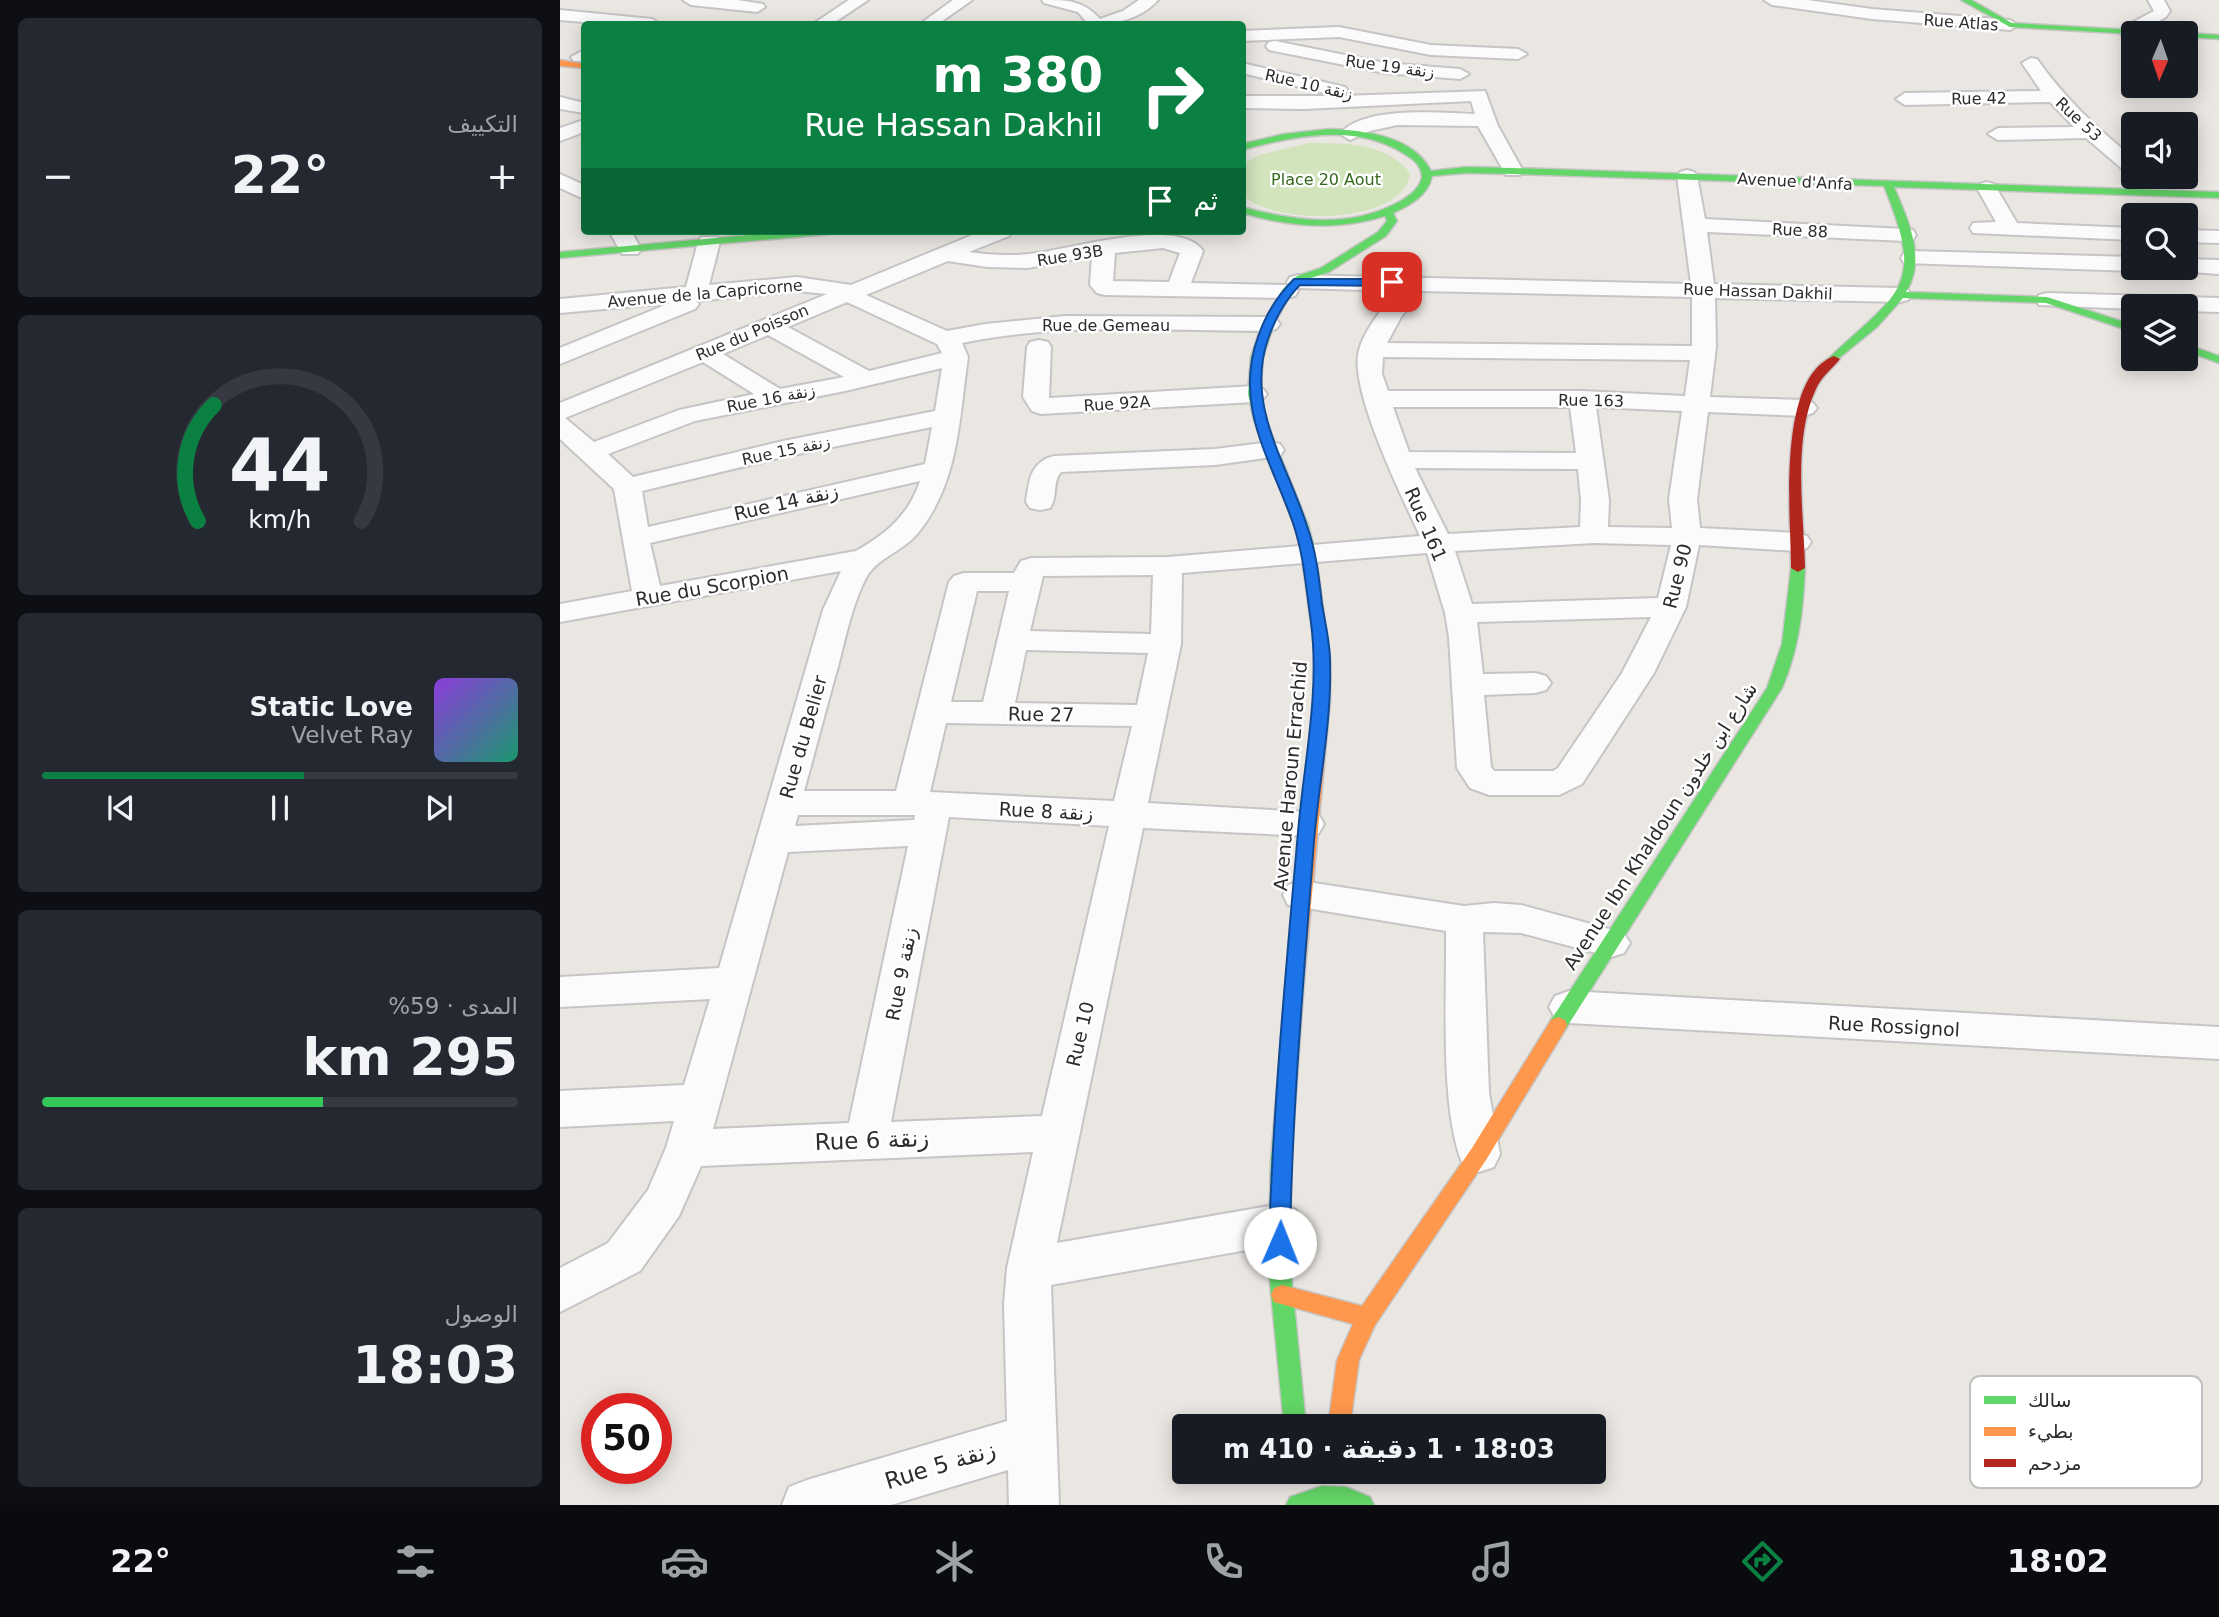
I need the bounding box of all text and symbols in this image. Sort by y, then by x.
street label: Rue Atlas [1923,10,1999,35]
north arrow [2121,21,2198,98]
map controls [2121,21,2198,371]
text: 380 m [933,47,1103,104]
icon: right [1127,49,1218,140]
street label: Rue 19 زنقة [1344,51,1436,83]
street label: Rue 10 زنقة [1263,65,1355,105]
street label: Rue 42 [1951,89,2007,108]
street label: Rue 53 [2052,93,2106,145]
text: Rue Hassan Dakhil [804,106,1103,144]
text: التكييف [447,111,518,137]
button: sound [2121,112,2198,189]
text: 22° [231,145,329,205]
text: − [42,154,74,198]
text: + [486,154,518,198]
street label: Avenue d'Anfa [1737,169,1853,194]
park label: Place 20 Aout [1271,170,1381,189]
icon: arrive [1141,182,1179,220]
text: ثم [1193,186,1218,216]
button: search [2121,203,2198,280]
street label: Rue 88 [1772,220,1828,241]
street label: Rue 93B [1036,241,1105,270]
pin [1362,252,1422,312]
icon: arrive [1373,263,1411,301]
street label: Avenue de la Capricorne [607,275,803,312]
street label: Rue Hassan Dakhil [1683,279,1833,304]
button: layers [2121,294,2198,371]
street label: Rue du Poisson [693,300,811,365]
street label: Rue de Gemeau [1042,316,1170,335]
street label: Rue 16 زنقة [725,381,817,417]
street label: Rue 163 [1558,390,1624,411]
street label: Rue 92A [1083,392,1151,415]
text: 44 [229,424,331,509]
street label: Rue 15 زنقة [740,432,832,470]
street label: Rue 14 زنقة [732,479,841,526]
street label: Rue 161 [1401,484,1451,564]
text: km/h [248,505,312,534]
street label: Rue 90 [1658,541,1696,611]
street label: Rue du Scorpion [634,562,790,610]
street label: Avenue Haroun Errachid [1269,660,1311,892]
street label: Rue du Belier [775,673,831,801]
street label: Avenue Ibn Khaldoun شارع ابن خلدون [1559,678,1762,974]
text: Static Love [249,692,413,722]
street label: Rue 27 [1008,702,1074,726]
text: Velvet Ray [291,722,413,748]
icon: previous [102,789,140,827]
icon: pause [261,789,299,827]
icon: next [420,789,458,827]
street label: Rue 8 زنقة [998,798,1094,825]
street label: Rue 9 زنقة [881,926,922,1023]
text: المدى · 59% [388,993,518,1019]
street label: Rue 10 [1062,999,1098,1069]
street label: Rue Rossignol [1827,1012,1961,1040]
text: 295 km [303,1027,518,1087]
street label: Rue 6 زنقة [814,1125,930,1156]
position arrow [1243,1206,1317,1280]
text: الوصول [445,1301,518,1327]
text: 18:03 [352,1335,518,1395]
legend [1970,1376,2202,1488]
text: سالك [2028,1389,2072,1411]
speed limit sign: 50 [581,1393,672,1484]
text: بطيء [2028,1420,2074,1443]
text: 18:03 · 1 دقيقة · 410 m [1223,1434,1555,1464]
street label: Rue 5 زنقة [881,1436,999,1495]
text: مزدحم [2028,1452,2082,1475]
icon: filters [391,1537,440,1586]
icon: car [660,1537,709,1586]
icon: climate [930,1537,979,1586]
icon: phone [1199,1537,1248,1586]
icon: music [1468,1537,1517,1586]
icon: directions [1738,1537,1787,1586]
text: 22° [110,1542,171,1580]
text: 18:02 [2007,1542,2109,1580]

